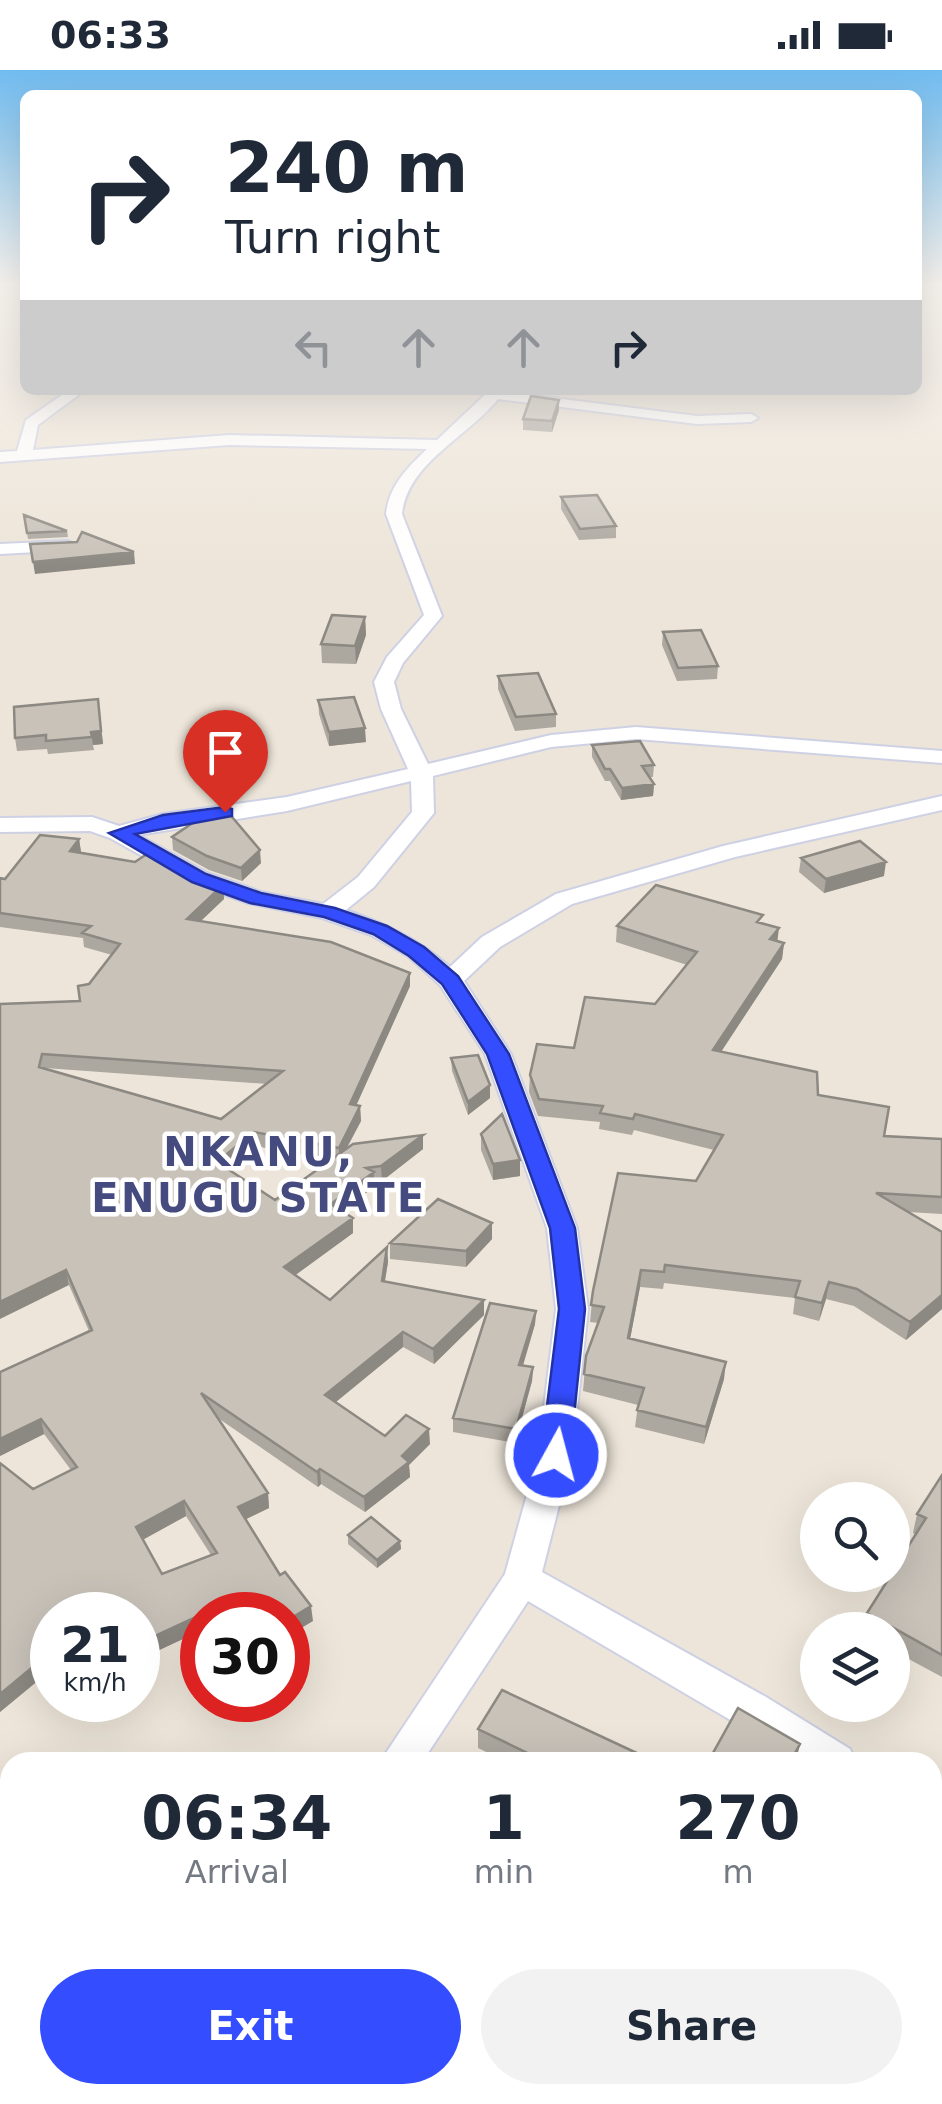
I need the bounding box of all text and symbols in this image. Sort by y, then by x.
text: 06:33 [50,13,171,57]
text: 240 m [225,127,468,209]
icon: right [60,130,190,260]
text: Turn right [225,211,440,264]
icon: left [286,320,341,375]
icon: ahead [391,320,446,375]
icon: ahead [496,320,551,375]
icon: right [601,320,656,375]
pin [183,710,268,813]
icon: arrive [198,725,253,780]
district label: NKANU, ENUGU STATE [91,1129,427,1221]
position arrow [504,1403,608,1507]
map controls [800,1482,910,1722]
button: search [800,1482,910,1592]
speed limit sign: 30 [180,1592,310,1722]
button: layers [800,1612,910,1722]
text: 21 [60,1616,130,1674]
text: km/h [63,1668,127,1697]
text: 06:34 [141,1783,332,1853]
text: 1 [483,1783,525,1853]
text: 270 [675,1783,801,1853]
text: Arrival [185,1853,289,1891]
text: min [474,1853,534,1891]
text: m [722,1853,754,1891]
button: Exit [40,1969,461,2084]
button: Share [481,1969,902,2084]

